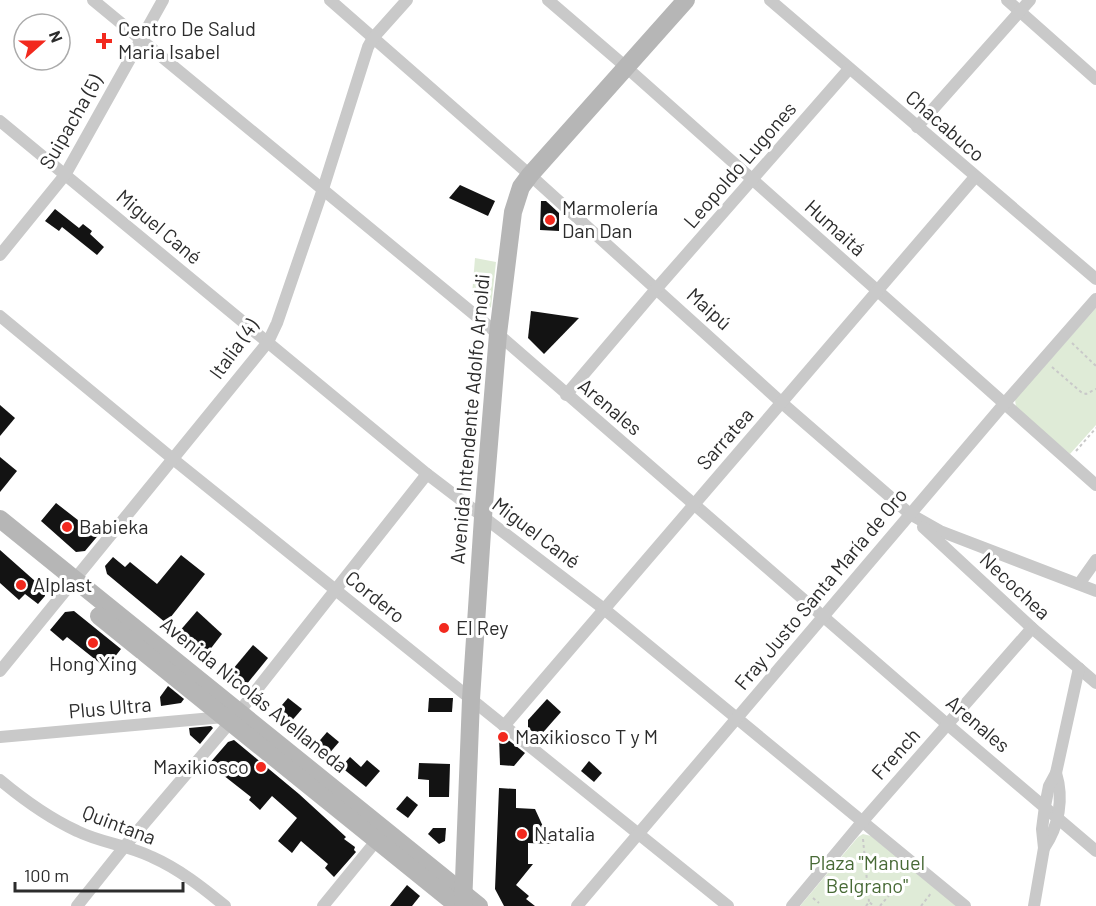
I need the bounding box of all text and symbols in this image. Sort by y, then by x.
north arrow [12,12,72,72]
place label: Centro De Salud Maria Isabel [118,16,256,63]
text: N [46,28,67,45]
marker: Centro De Salud Maria Isabel [95,32,113,50]
street label: Suipacha (5) [34,69,107,173]
street label: Chacabuco [901,84,990,166]
street label: Leopoldo Lugones [678,96,801,232]
street label: Miguel Cané [112,184,207,269]
street label: Humaitá [800,194,871,261]
place label: Marmolería Dan Dan [562,195,658,242]
marker: Marmolería Dan Dan [543,213,557,227]
street label: Avenida Intendente Adolfo Arnoldi [444,273,494,565]
street label: Maipú [683,282,737,334]
street label: Italia (4) [203,313,263,383]
street label: Arenales [574,373,647,440]
street label: Sarratea [691,402,758,474]
street label: Fray Justo Santa María de Oro [729,483,912,694]
street label: Miguel Cané [488,491,585,573]
place label: Babieka [79,514,148,538]
marker: Babieka [60,520,74,534]
street label: Necochea [976,547,1056,624]
street label: Cordero [341,565,410,628]
place label: Alplast [33,572,92,596]
marker: Alplast [14,578,28,592]
street label: Avenida Nicolás Avellaneda [156,611,353,777]
place label: El Rey [456,615,509,639]
marker: El Rey [437,621,451,635]
marker: Hong Xing [86,636,100,650]
place label: Hong Xing [49,651,137,675]
street label: Arenales [942,690,1015,757]
street label: Plus Ultra [67,691,152,723]
street label: French [866,723,925,784]
place label: Maxikiosco T y M [515,724,658,748]
marker: Maxikiosco T y M [496,730,510,744]
place label: Maxikiosco [153,754,249,778]
marker: Maxikiosco [254,760,268,774]
street label: Quintana [79,799,159,849]
place label: Natalia [534,821,595,845]
marker: Natalia [515,827,529,841]
park label: Plaza "Manuel Belgrano" [809,850,925,897]
scale bar [15,855,183,893]
text: 100 m [24,864,69,886]

